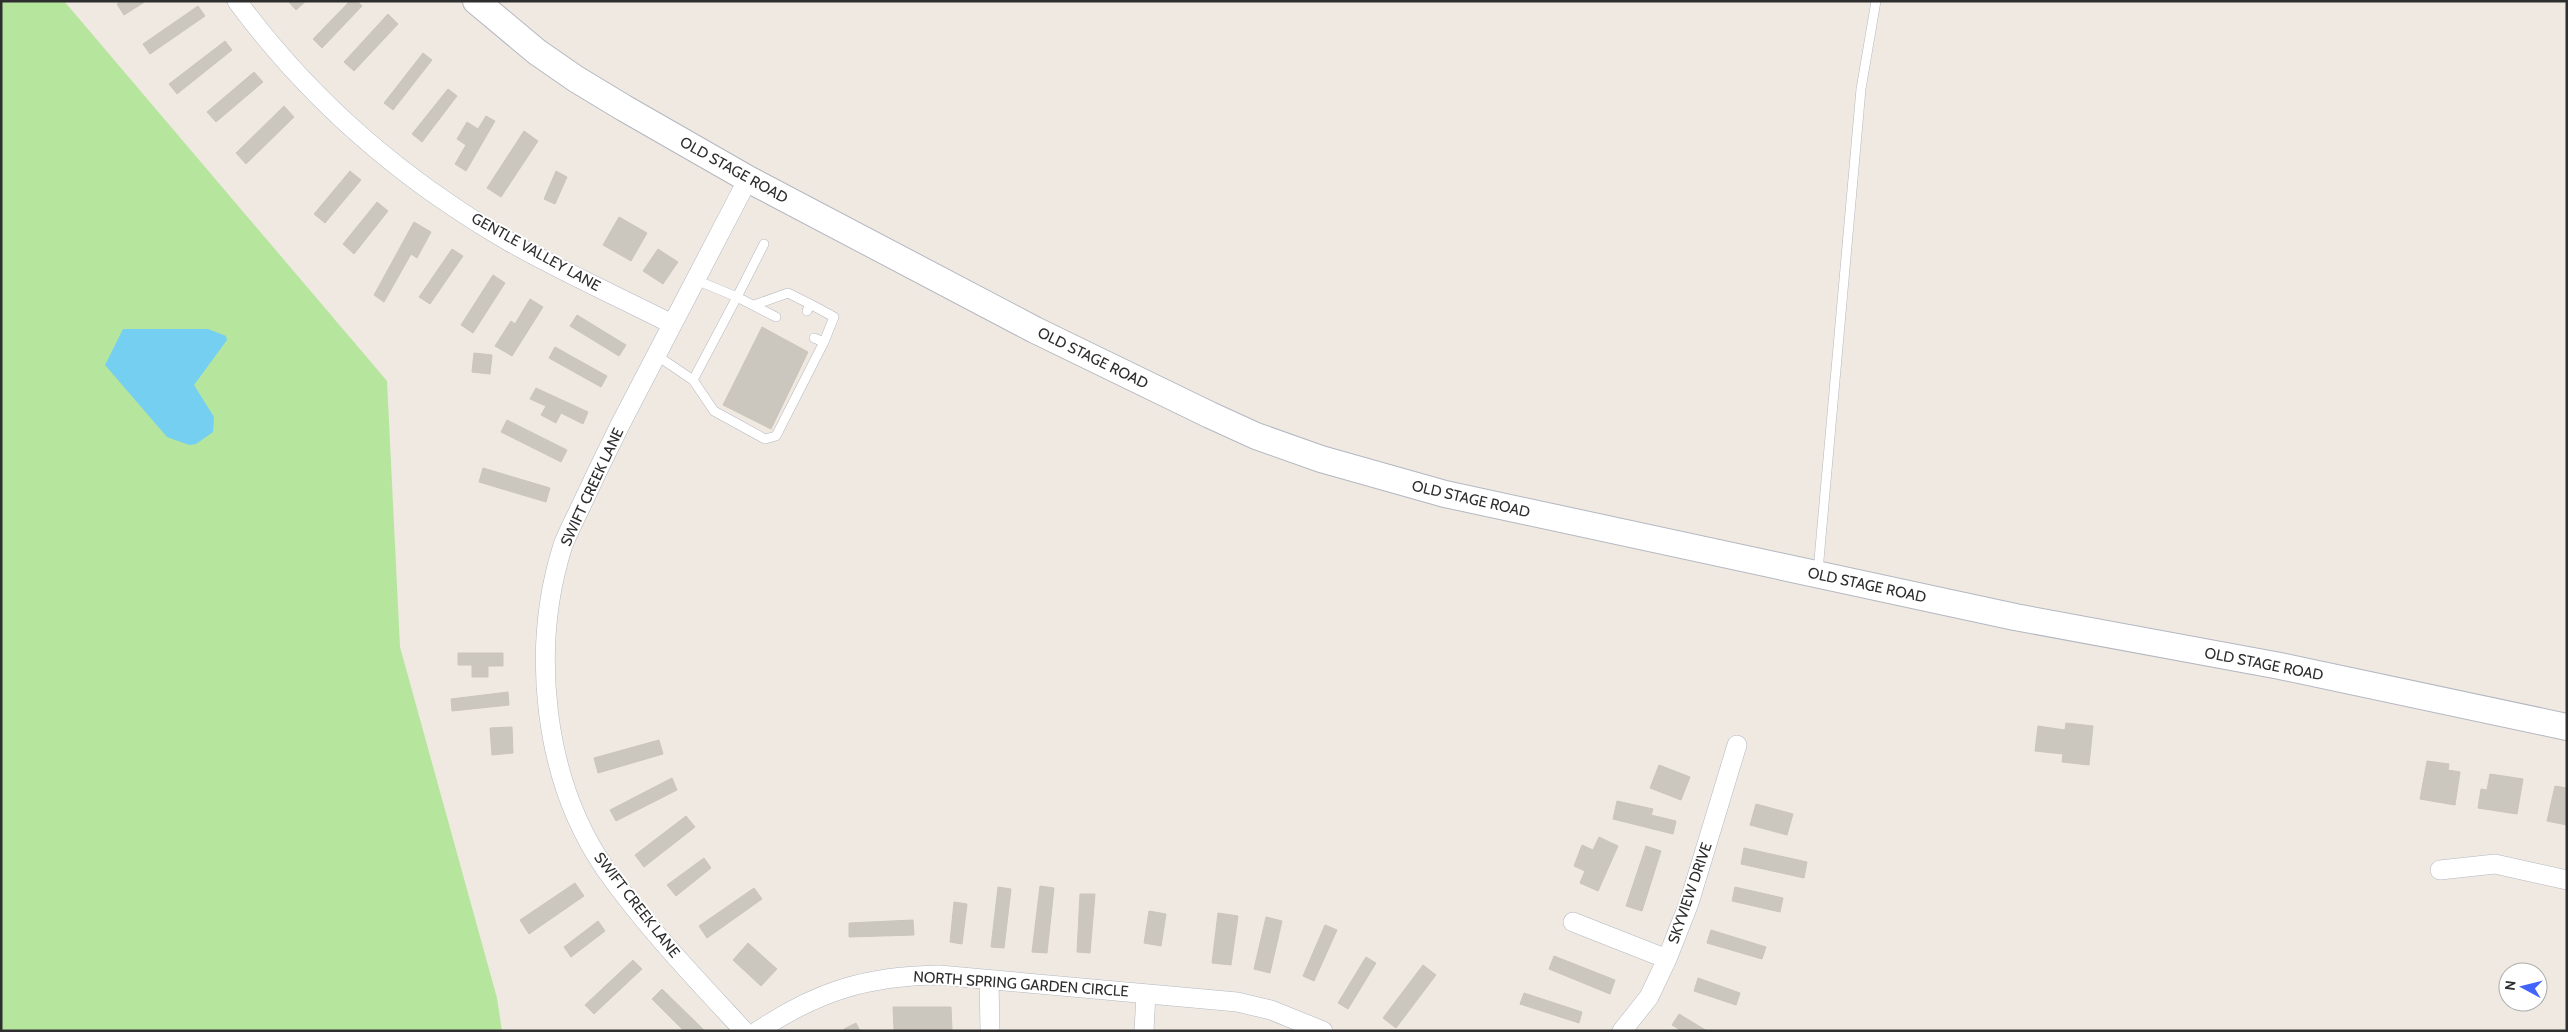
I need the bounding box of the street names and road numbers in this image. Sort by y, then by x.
street label: OLD STAGE ROAD [677,133,791,207]
street label: GENTLE VALLEY LANE [468,209,604,295]
street label: OLD STAGE ROAD [1035,323,1151,393]
street label: SWIFT CREEK LANE [557,425,627,549]
street label: OLD STAGE ROAD [1410,477,1532,521]
street label: OLD STAGE ROAD [1806,564,1928,606]
street label: OLD STAGE ROAD [2203,644,2325,684]
street label: SKYVIEW DRIVE [1664,840,1716,946]
street label: SWIFT CREEK LANE [590,849,684,961]
street label: NORTH SPRING GARDEN CIRCLE [913,967,1129,1001]

